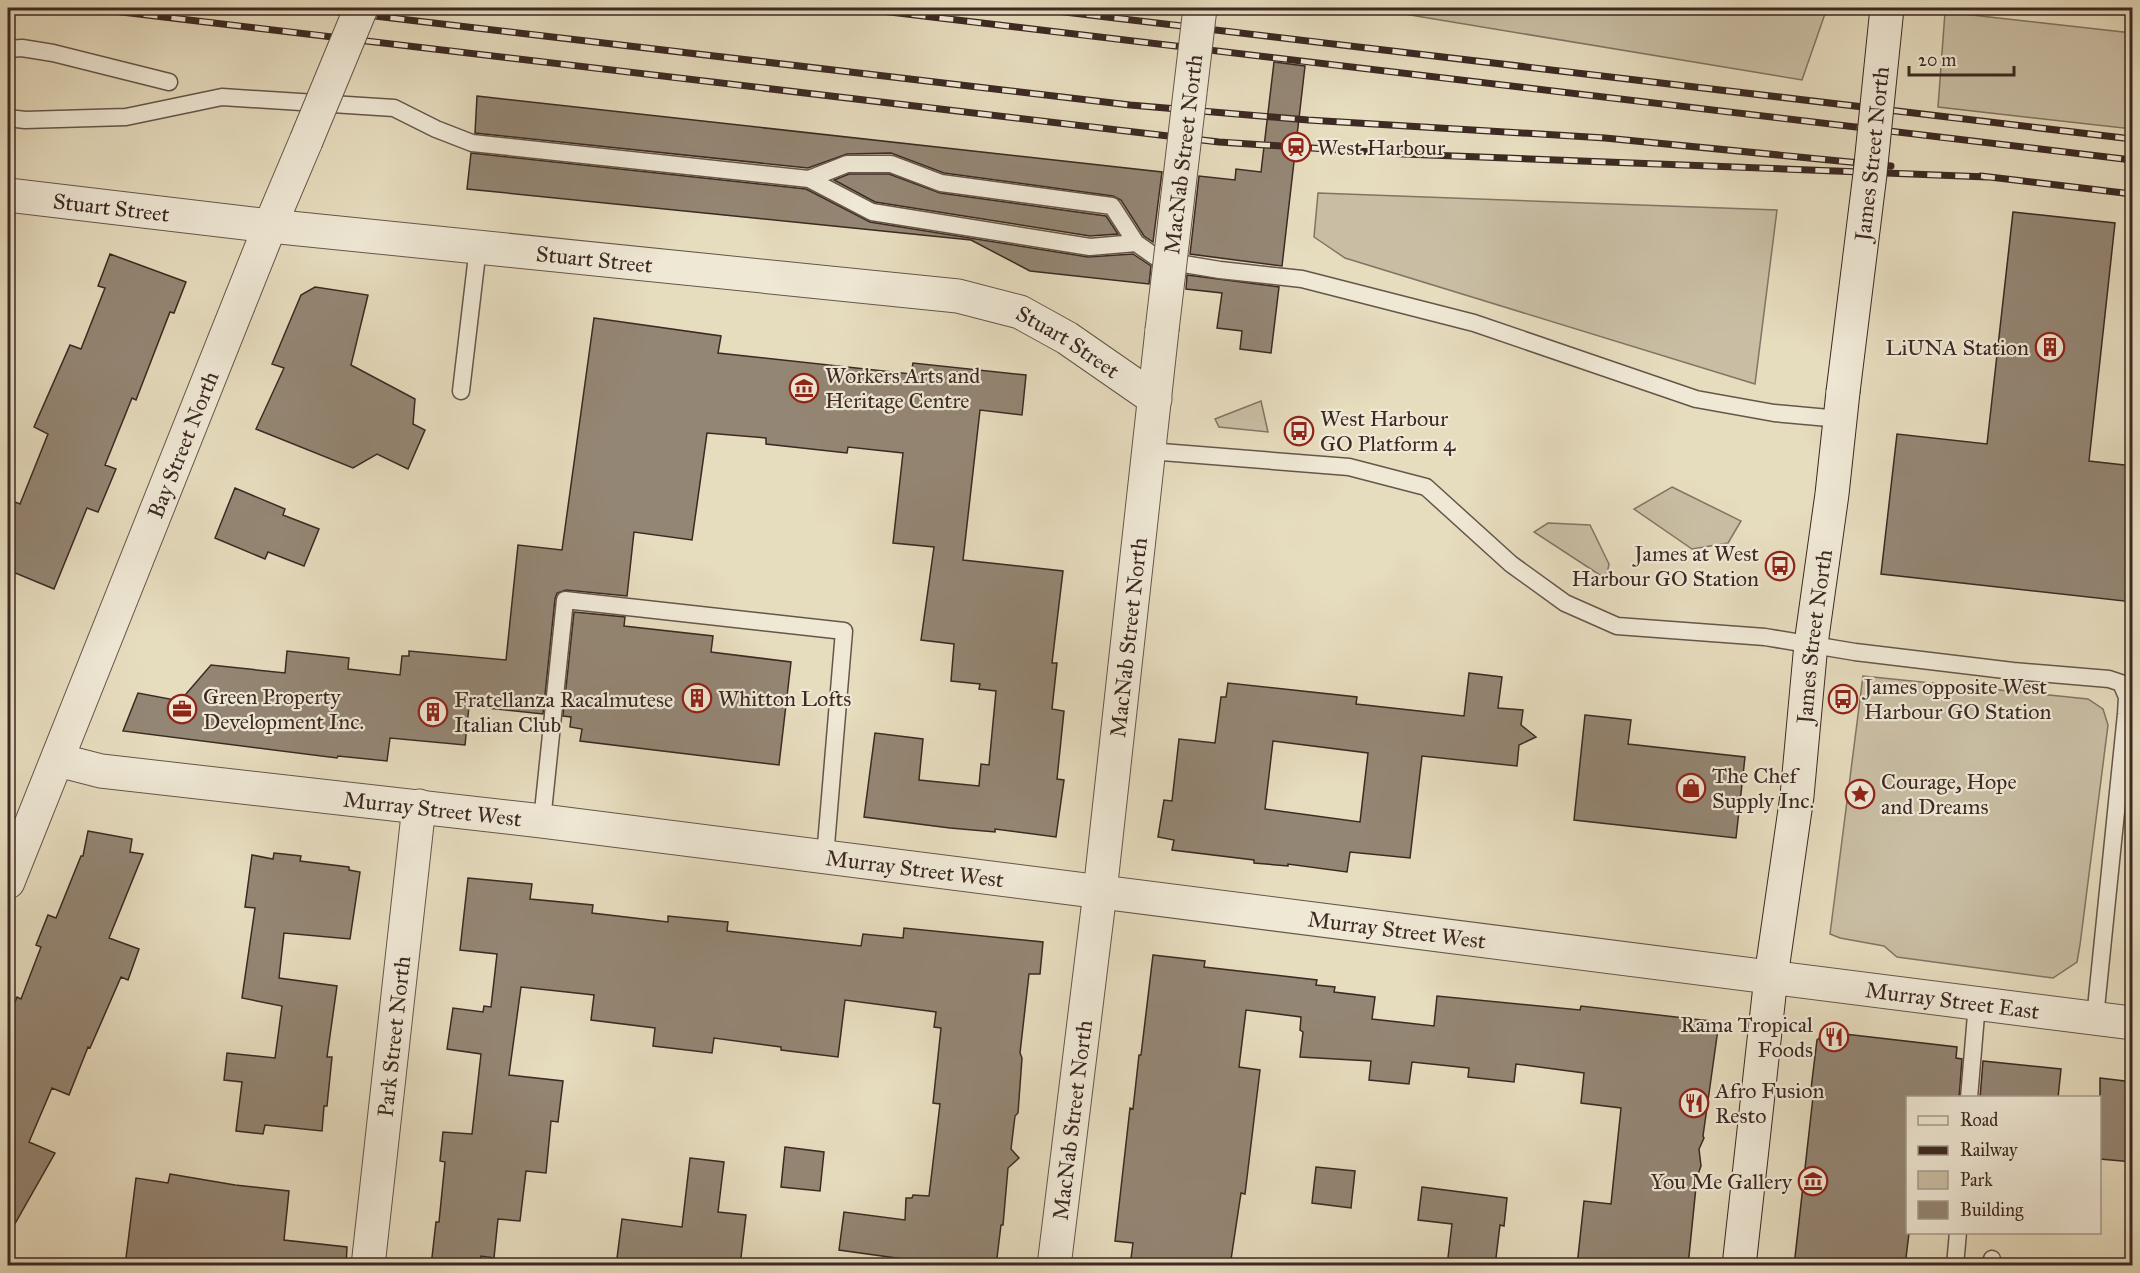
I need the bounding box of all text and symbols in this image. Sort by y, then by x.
scale bar [1909,39,2014,77]
text: 20 m [1918,49,1956,71]
street label: MacNab Street North [1158,53,1208,256]
street label: James Street North [1848,65,1894,244]
station icon: West Harbour [1280,131,1312,163]
place label: West Harbour [1317,134,1446,161]
street label: Stuart Street [52,187,171,228]
street label: Stuart Street [535,240,654,278]
street label: Stuart Street [1012,299,1125,384]
building icon: LiUNA Station [2034,331,2066,363]
place label: LiUNA Station [1885,334,2029,361]
place label: Workers Arts and Heritage Centre [825,362,980,414]
street label: Bay Street North [141,367,224,522]
museum icon: Workers Arts and Heritage Centre [788,372,820,404]
place label: West Harbour GO Platform 4 [1320,405,1456,457]
bus stop icon: West Harbour GO Platform 4 [1283,415,1315,447]
street label: MacNab Street North [1104,536,1153,739]
place label: James at West Harbour GO Station [1572,540,1759,592]
street label: James Street North [1790,548,1838,727]
bus stop icon: James at West Harbour GO Station [1764,550,1796,582]
place label: James opposite West Harbour GO Station [1862,673,2052,725]
building icon: Whitton Lofts [681,682,713,714]
place label: Green Property Development Inc. [203,683,364,735]
bus stop icon: James opposite West Harbour GO Station [1827,683,1859,715]
place label: Whitton Lofts [718,685,851,712]
place label: Fratellanza Racalmutese Italian Club [454,686,673,738]
office icon: Green Property Development Inc. [166,693,198,725]
building icon: Fratellanza Racalmutese Italian Club [417,696,449,728]
place label: The Chef Supply Inc. [1712,762,1814,814]
place label: Courage, Hope and Dreams [1881,768,2017,820]
shop icon: The Chef Supply Inc. [1675,772,1707,804]
place icon: Courage, Hope and Dreams [1844,778,1876,810]
street label: Murray Street West [342,785,523,832]
street label: Murray Street West [824,844,1006,893]
street label: Murray Street West [1306,905,1488,954]
street label: Park Street North [371,955,416,1118]
street label: Murray Street East [1864,976,2041,1025]
place label: Rama Tropical Foods [1680,1011,1813,1063]
street label: MacNab Street North [1046,1019,1098,1222]
restaurant icon: Rama Tropical Foods [1818,1021,1850,1053]
place label: Afro Fusion Resto [1714,1077,1824,1129]
restaurant icon: Afro Fusion Resto [1678,1087,1710,1119]
legend [1906,1096,2101,1234]
text: Road [1960,1109,1998,1131]
text: Railway [1960,1139,2018,1161]
museum icon: You Me Gallery [1797,1165,1829,1197]
place label: You Me Gallery [1651,1168,1793,1195]
text: Park [1960,1169,1993,1191]
text: Building [1960,1199,2024,1222]

